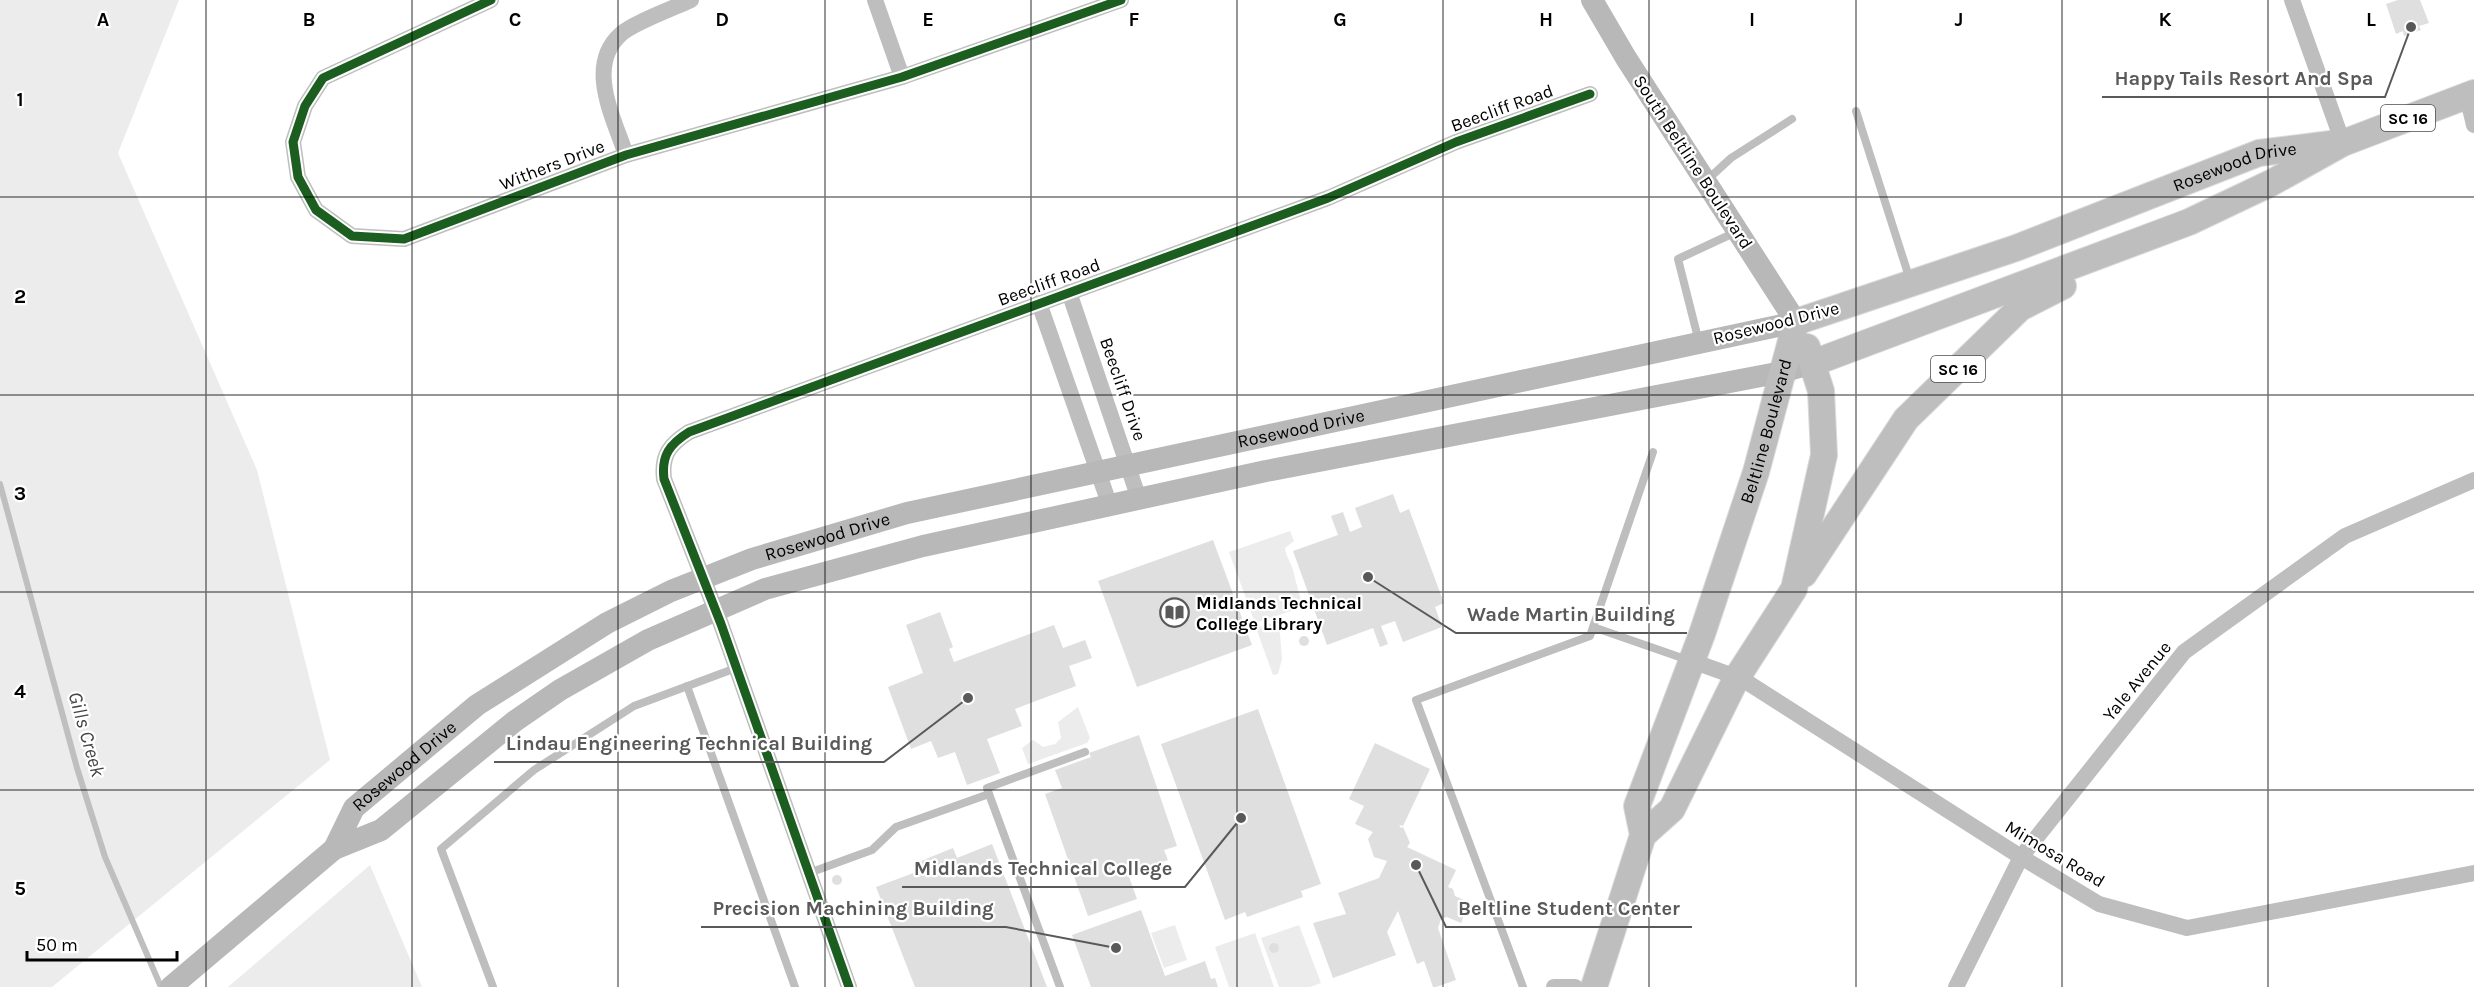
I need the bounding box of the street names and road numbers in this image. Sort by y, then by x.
street label: South Beltline Boulevard [1629,71,1757,253]
street label: Beecliff Road [1448,79,1556,137]
road number: SC 16 [2381,105,2435,131]
street label: Withers Drive [496,135,608,195]
street label: Rosewood Drive [2170,137,2298,197]
street label: Beecliff Road [995,253,1103,311]
street label: Rosewood Drive [1711,297,1841,349]
street label: Beecliff Drive [1095,334,1151,444]
street label: Beltline Boulevard [1735,356,1797,506]
road number: SC 16 [1931,356,1985,382]
street label: Rosewood Drive [1235,404,1366,453]
street label: Rosewood Drive [762,508,892,566]
street label: Yale Avenue [2098,637,2176,725]
street label: Rosewood Drive [347,716,461,816]
street label: Mimosa Road [2001,816,2109,892]

